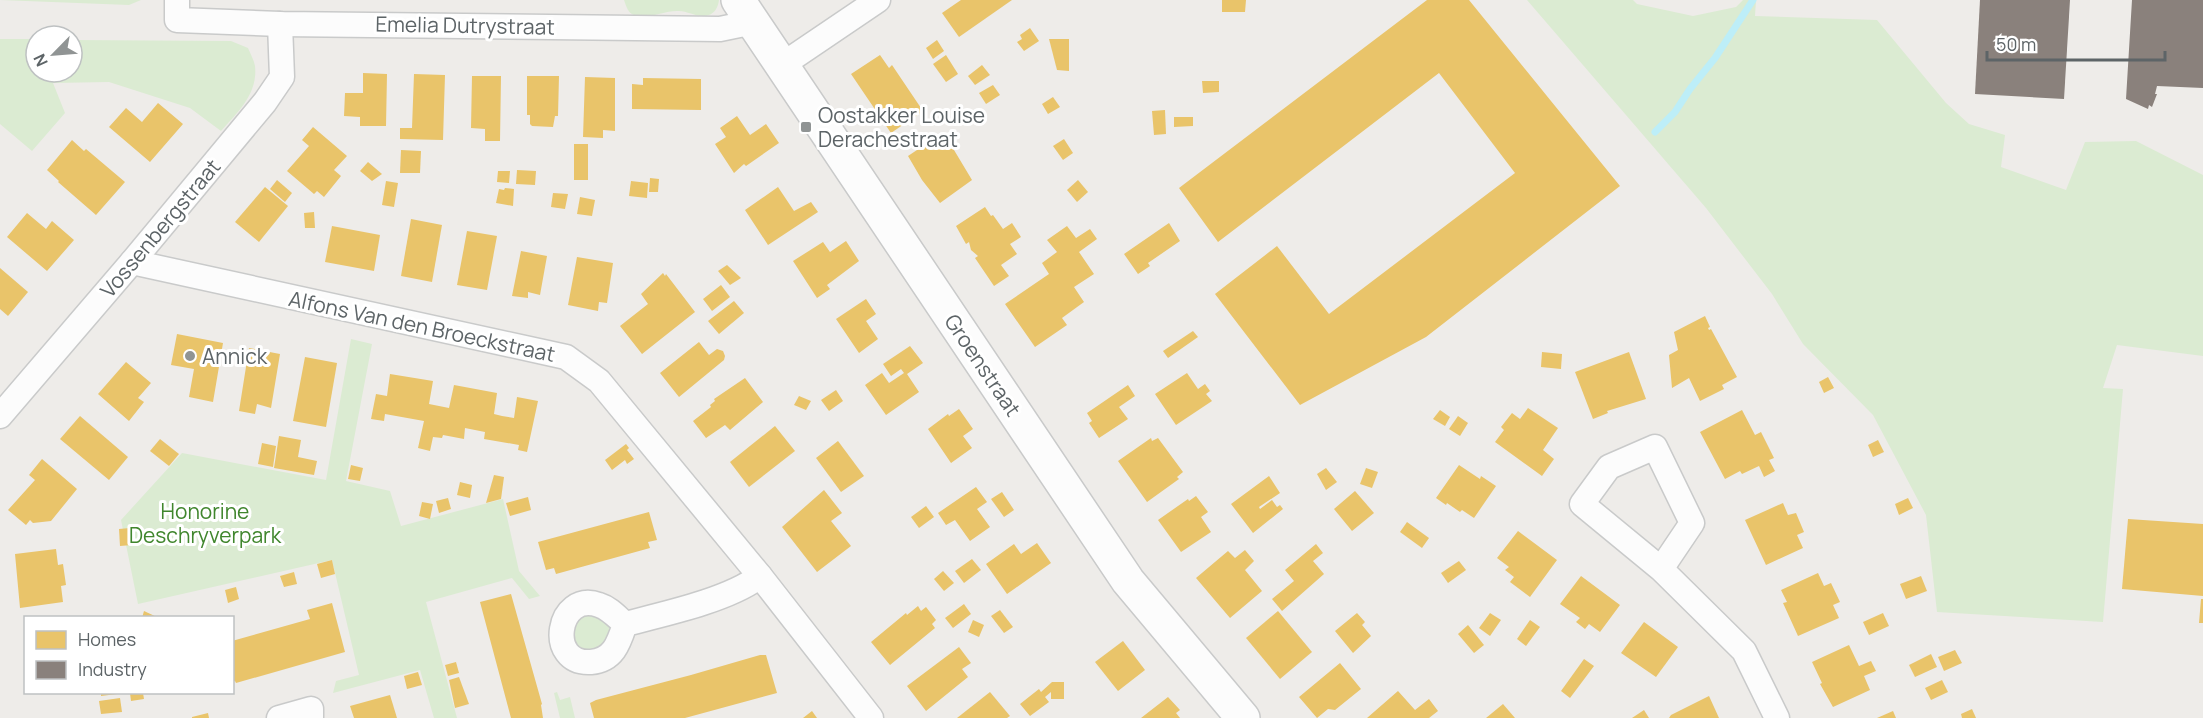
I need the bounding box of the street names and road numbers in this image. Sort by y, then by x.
street label: Emelia Dutrystraat [375,9,555,41]
street label: Vossenbergstraat [94,153,226,303]
street label: Alfons Van den Broeckstraat [286,284,558,368]
street label: Groenstraat [939,309,1027,421]

